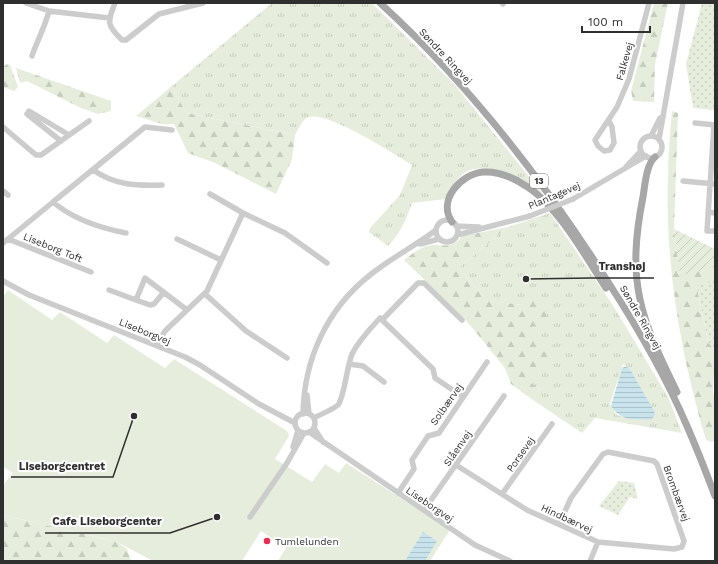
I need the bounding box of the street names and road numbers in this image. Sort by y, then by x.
street label: Søndre Ringvej [417,26,474,87]
street label: Falkevej [614,41,635,81]
road number: 13 [530,174,548,188]
street label: Plantagevej [527,180,582,211]
street label: Liseborg Toft [22,231,85,265]
street label: Søndre Ringvej [618,283,663,351]
street label: Liseborgvej [117,316,172,347]
street label: Solbærvej [428,381,465,427]
street label: Slåenvej [441,429,474,468]
street label: Porsevej [504,435,537,474]
street label: Brombærvej [661,464,692,523]
street label: Liseborgvej [404,485,455,524]
street label: Hindbærvej [539,502,594,535]

